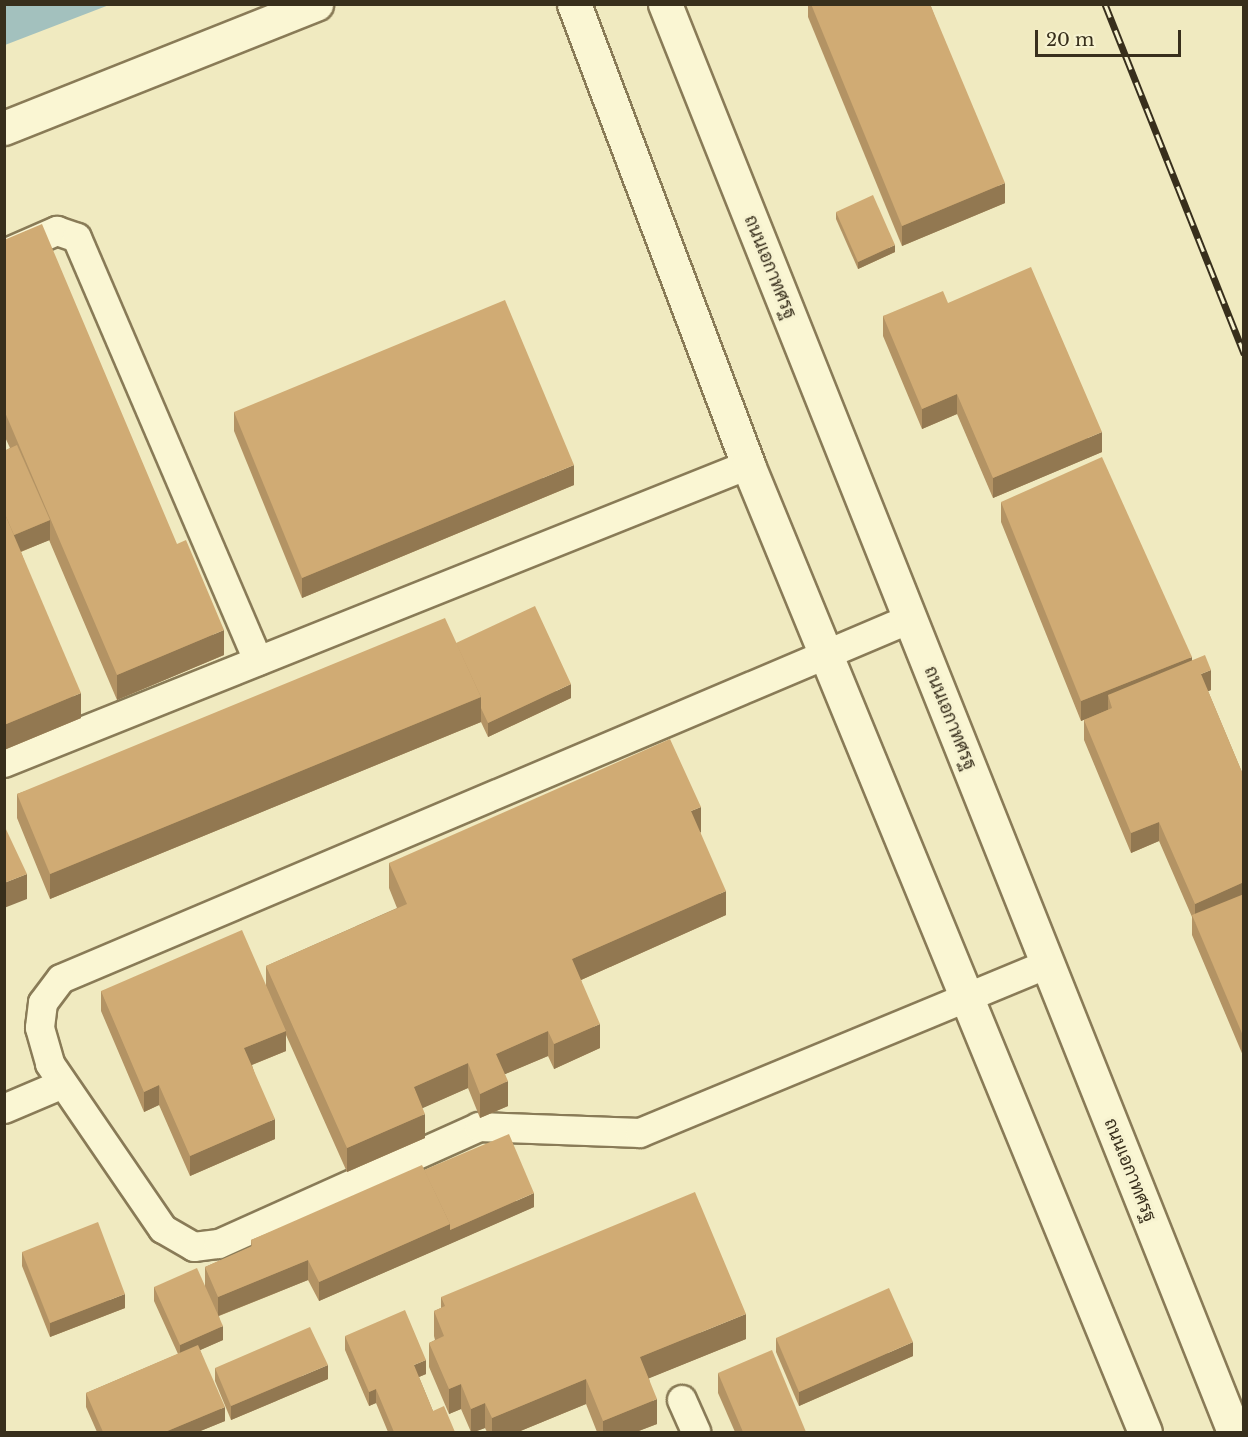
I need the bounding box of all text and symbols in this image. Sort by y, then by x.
scale bar [1038,18,1184,56]
text: 20 m [1046,29,1094,51]
street label: ถนนเอกาทศรฐ [739,212,801,322]
street label: ถนนเอกาทศรฐ [919,663,981,773]
street label: ถนนเอกาทศรฐ [1099,1115,1161,1225]

